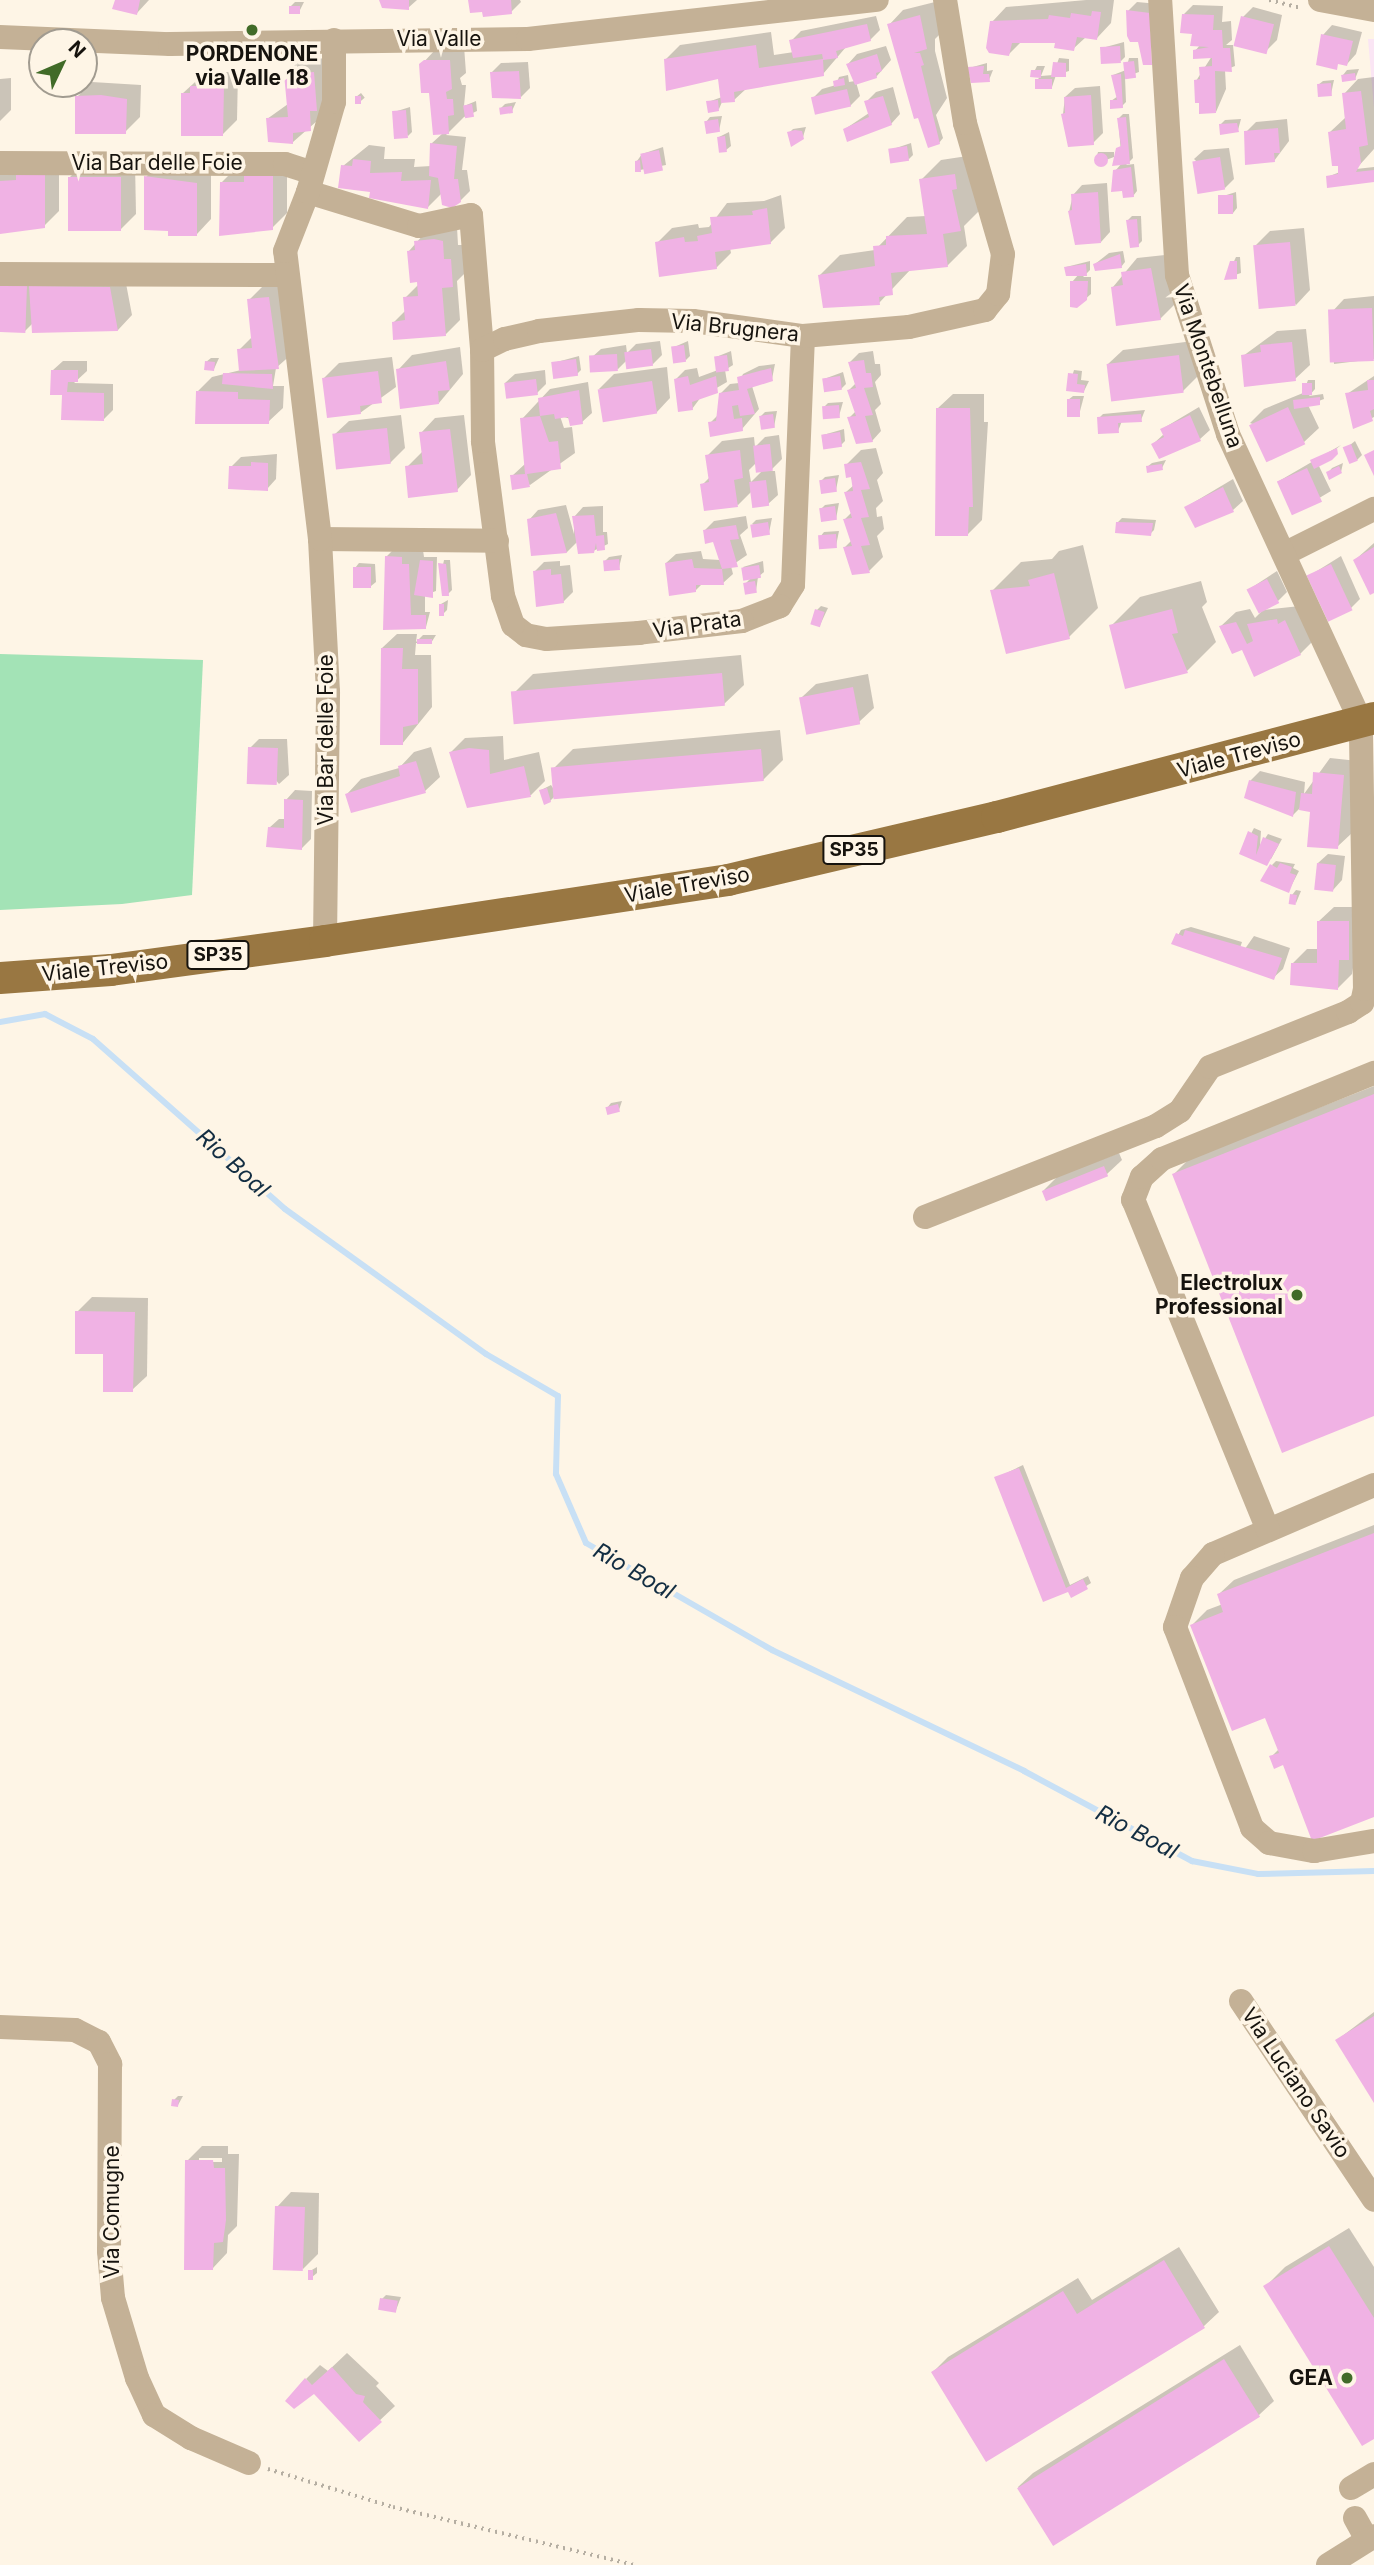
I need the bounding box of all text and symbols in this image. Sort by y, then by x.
marker: PORDENONE via Valle 18 [244,22,260,38]
street label: Via Valle [397,26,481,52]
north arrow [28,28,98,98]
text: N [64,36,90,63]
place label: PORDENONE via Valle 18 [186,41,318,91]
street label: Via Bar delle Foie [71,150,243,176]
street label: Via Montebelluna [1168,281,1248,451]
street label: Via Brugnera [670,309,800,347]
street label: Via Prata [651,606,743,644]
street label: Via Bar delle Foie [313,654,339,826]
street label: Viale Treviso [1174,726,1304,784]
road number: SP35 [821,834,887,866]
street label: Viale Treviso [622,862,752,908]
road number: SP35 [185,939,251,970]
street label: Viale Treviso [41,949,169,987]
water label: Rio Boal [191,1123,275,1203]
place label: Electrolux Professional [1155,1270,1283,1320]
marker: Electrolux Professional [1289,1287,1305,1303]
water label: Rio Boal [588,1537,680,1605]
water label: Rio Boal [1091,1799,1183,1865]
street label: Via Luciano Savio [1236,2003,1356,2163]
street label: Via Comugne [99,2145,125,2279]
place label: GEA [1289,2365,1333,2391]
marker: GEA [1339,2370,1355,2386]

